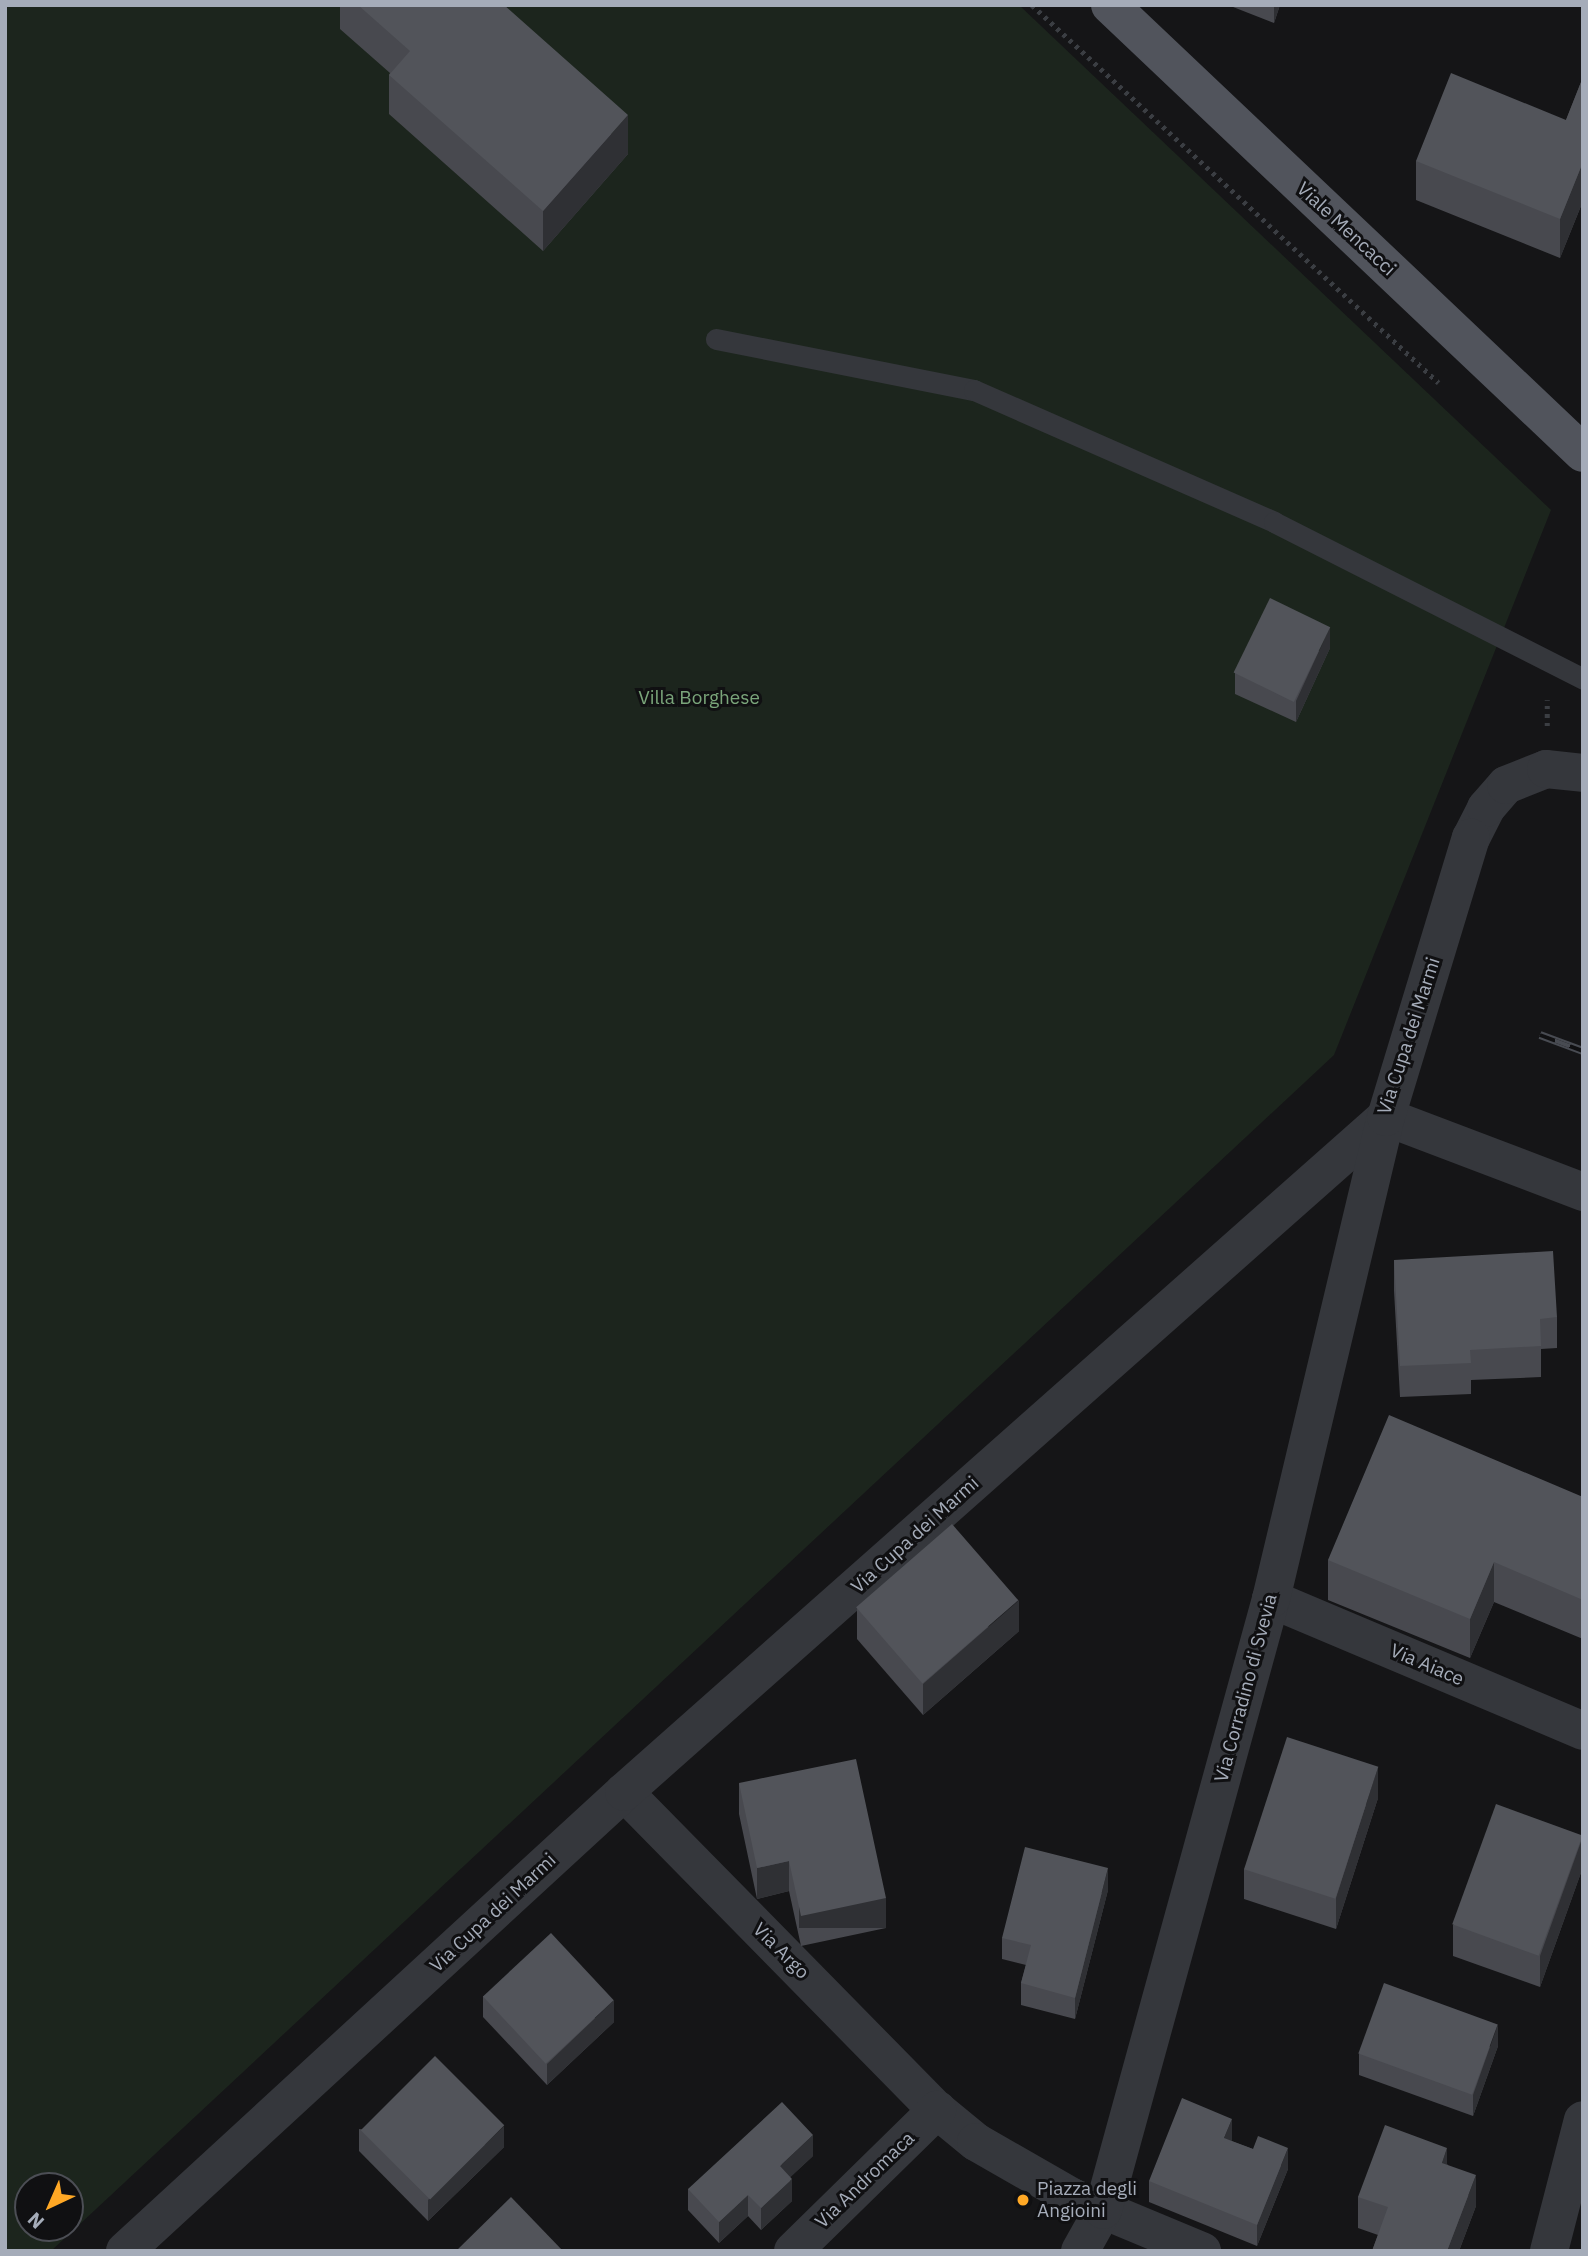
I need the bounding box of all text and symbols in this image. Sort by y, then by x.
street label: Viale Mencacci [1292,177,1400,281]
park label: Villa Borghese [638,687,760,709]
street label: Via Cupa dei Marmi [1373,955,1445,1117]
street label: Via Cupa dei Marmi [847,1472,983,1598]
street label: Via Corradino di Svevia [1210,1591,1282,1785]
street label: Via Aiace [1387,1639,1467,1691]
street label: Via Cupa dei Marmi [425,1849,561,1977]
street label: Via Argo [748,1918,814,1984]
street label: Via Andromaca [811,2127,919,2233]
north arrow [14,2172,84,2242]
place label: Piazza degli Angioini [1037,2178,1137,2222]
marker: Piazza degli Angioini [1015,2192,1031,2208]
text: N [23,2207,49,2234]

